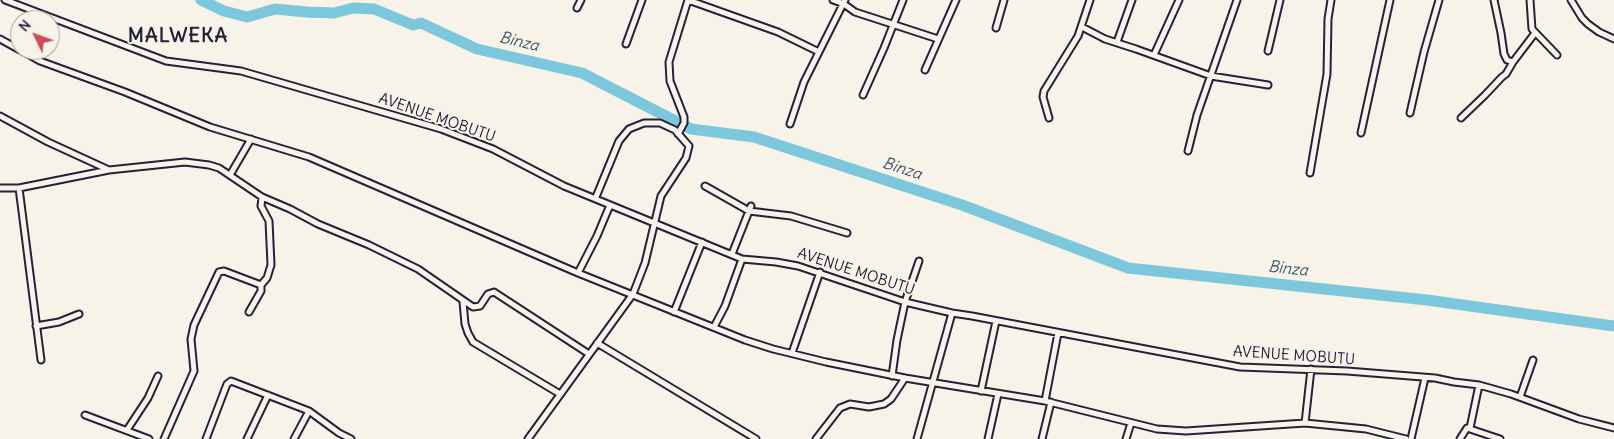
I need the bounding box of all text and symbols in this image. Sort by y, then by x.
north arrow [10,10,60,60]
text: N [15,16,35,35]
district label: MALWEKA [127,24,229,48]
water label: Binza [497,28,541,56]
street label: AVENUE MOBUTU [376,90,498,146]
water label: Binza [880,154,924,184]
street label: AVENUE MOBUTU [795,245,917,299]
water label: Binza [1267,257,1309,281]
street label: AVENUE MOBUTU [1232,343,1356,369]

